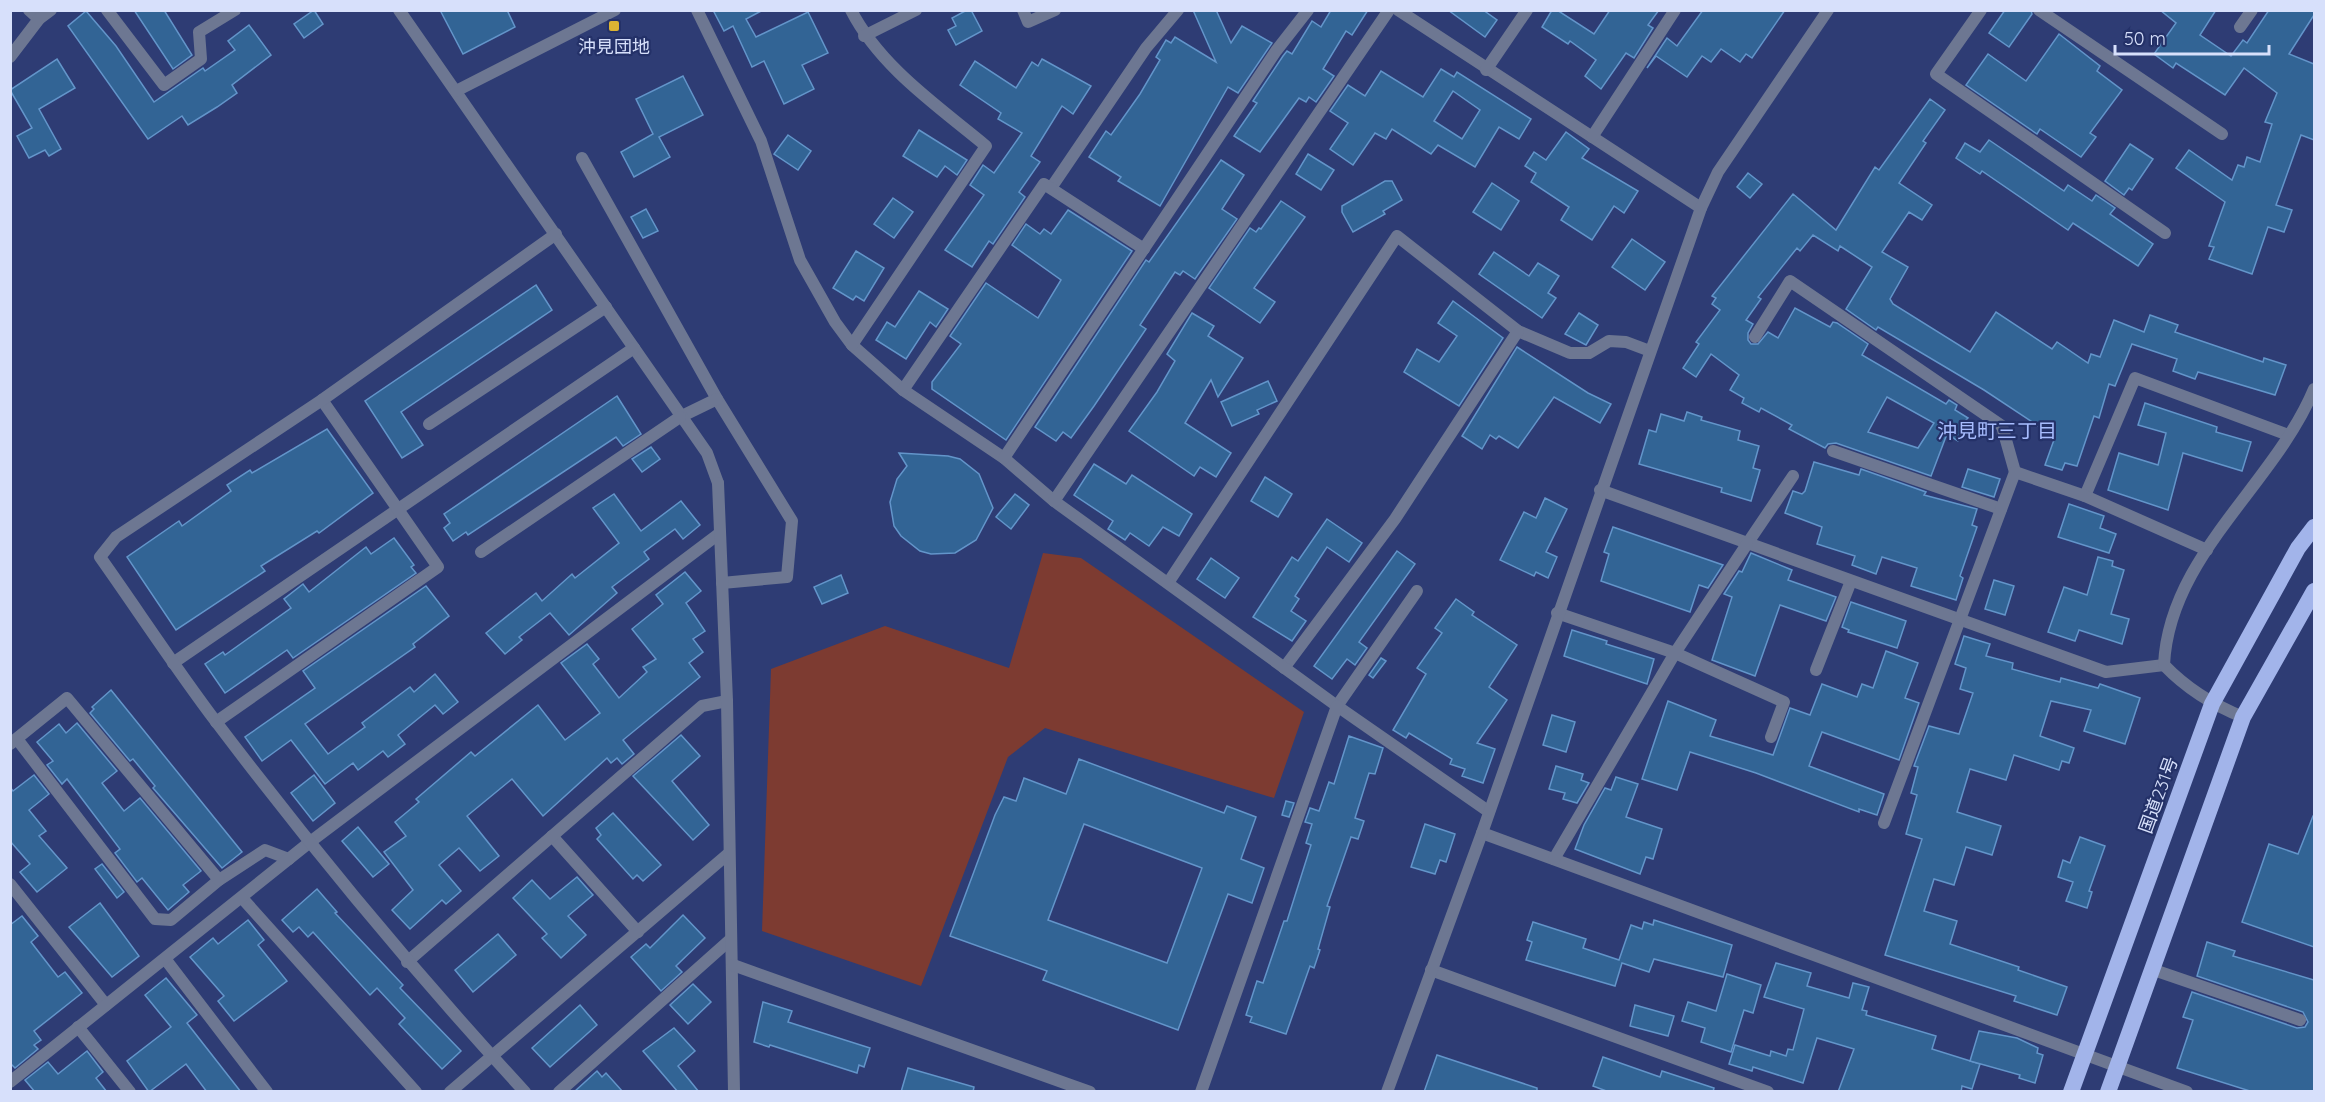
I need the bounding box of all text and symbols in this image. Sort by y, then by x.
scale bar [2115,18,2270,56]
marker: 沖見団地 [607,19,621,33]
text: 50 m [2124,27,2166,50]
place label: 沖見団地 [578,35,650,58]
district label: 沖見町三丁目 [1937,418,2057,443]
street label: 国道231号 [2133,753,2183,837]

